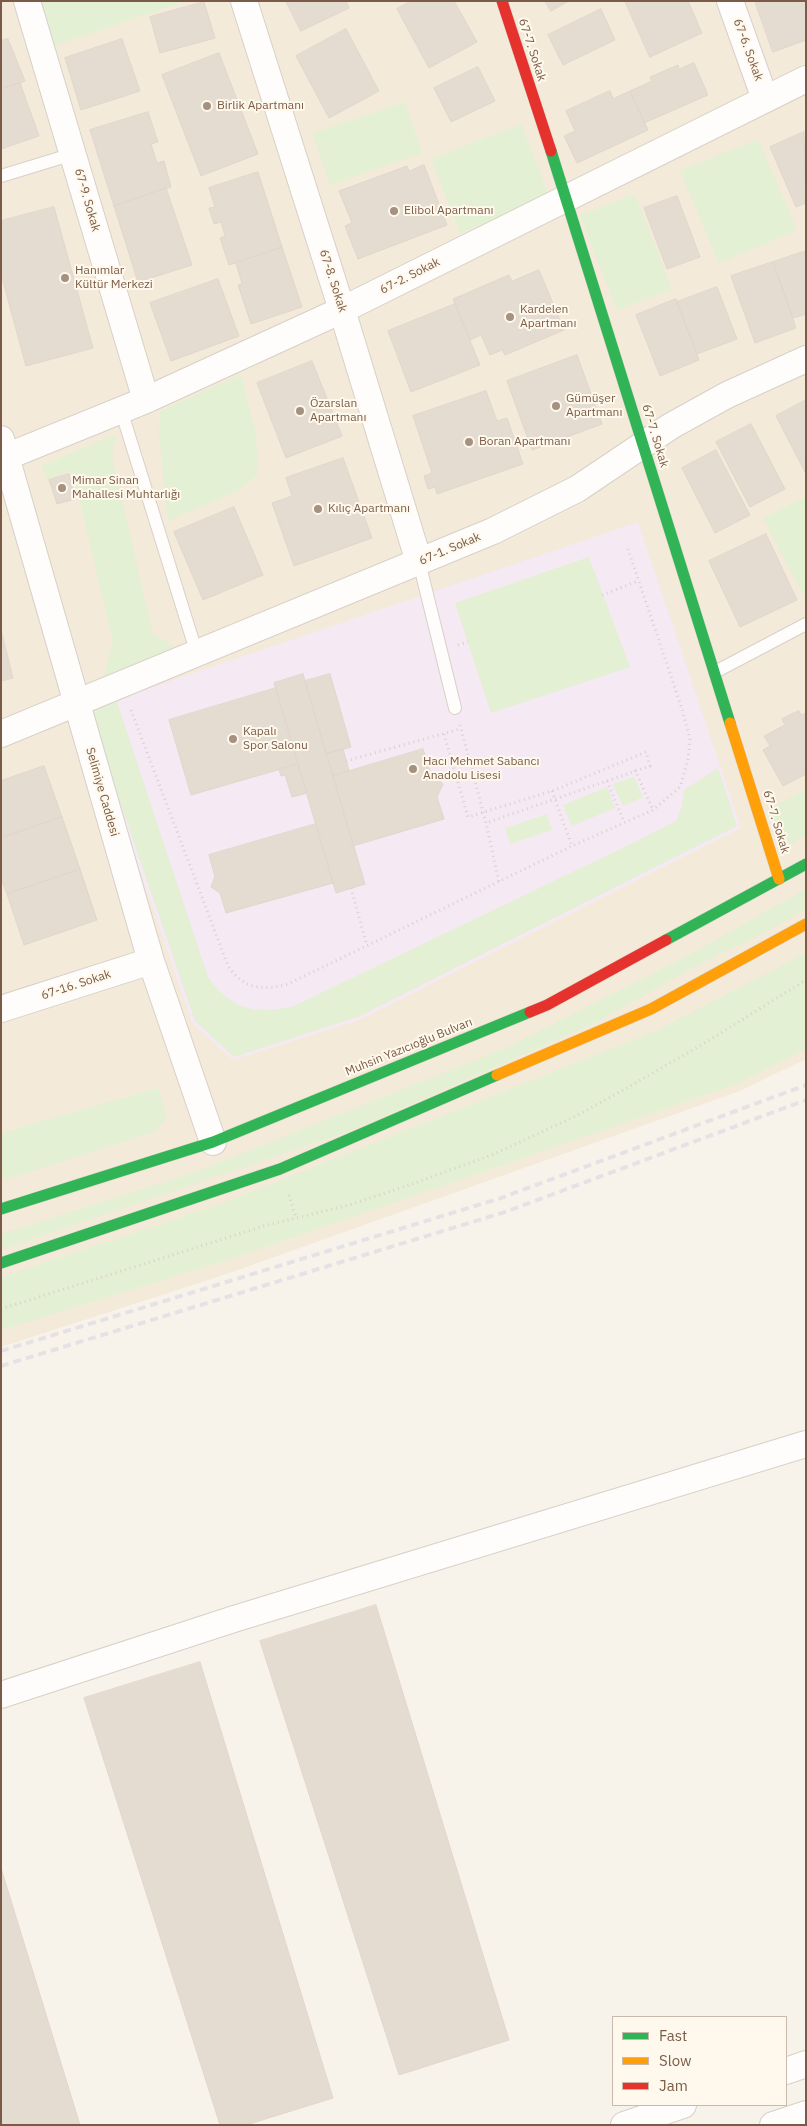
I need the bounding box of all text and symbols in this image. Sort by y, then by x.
street label: 67-7. Sokak [515,17,549,83]
street label: 67-6. Sokak [730,17,766,83]
place label: Birlik Apartmanı [217,99,304,113]
marker: Birlik Apartmanı [201,100,213,112]
street label: 67-9. Sokak [71,167,103,233]
place label: Elibol Apartmanı [404,204,493,218]
marker: Elibol Apartmanı [388,205,400,217]
street label: 67-8. Sokak [316,248,350,314]
street label: 67-2. Sokak [378,255,442,297]
place label: Hanımlar Kültür Merkezi [75,264,153,292]
marker: Hanımlar Kültür Merkezi [59,272,71,284]
place label: Kardelen Apartmanı [520,303,576,331]
marker: Kardelen Apartmanı [504,311,516,323]
place label: Gümüşer Apartmanı [566,392,622,420]
place label: Özarslan Apartmanı [310,397,366,425]
marker: Gümüşer Apartmanı [550,400,562,412]
street label: 67-7. Sokak [639,403,671,469]
marker: Özarslan Apartmanı [294,405,306,417]
place label: Boran Apartmanı [479,435,570,449]
marker: Boran Apartmanı [463,436,475,448]
place label: Mimar Sinan Mahallesi Muhtarlığı [72,474,180,502]
marker: Mimar Sinan Mahallesi Muhtarlığı [56,482,68,494]
place label: Kılıç Apartmanı [328,502,410,516]
marker: Kılıç Apartmanı [312,503,324,515]
street label: 67-1. Sokak [417,530,483,568]
place label: Kapalı Spor Salonu [243,725,308,753]
marker: Kapalı Spor Salonu [227,733,239,745]
street label: Selimiye Caddesi [82,746,122,838]
place label: Hacı Mehmet Sabancı Anadolu Lisesi [423,755,540,783]
marker: Hacı Mehmet Sabancı Anadolu Lisesi [407,763,419,775]
street label: 67-7. Sokak [760,789,792,855]
street label: 67-16. Sokak [39,967,113,1003]
street label: Muhsin Yazıcıoğlu Bulvarı [343,1015,475,1079]
legend [612,2016,787,2106]
text: Fast [659,2026,687,2045]
text: Slow [659,2051,692,2070]
text: Jam [659,2076,688,2095]

